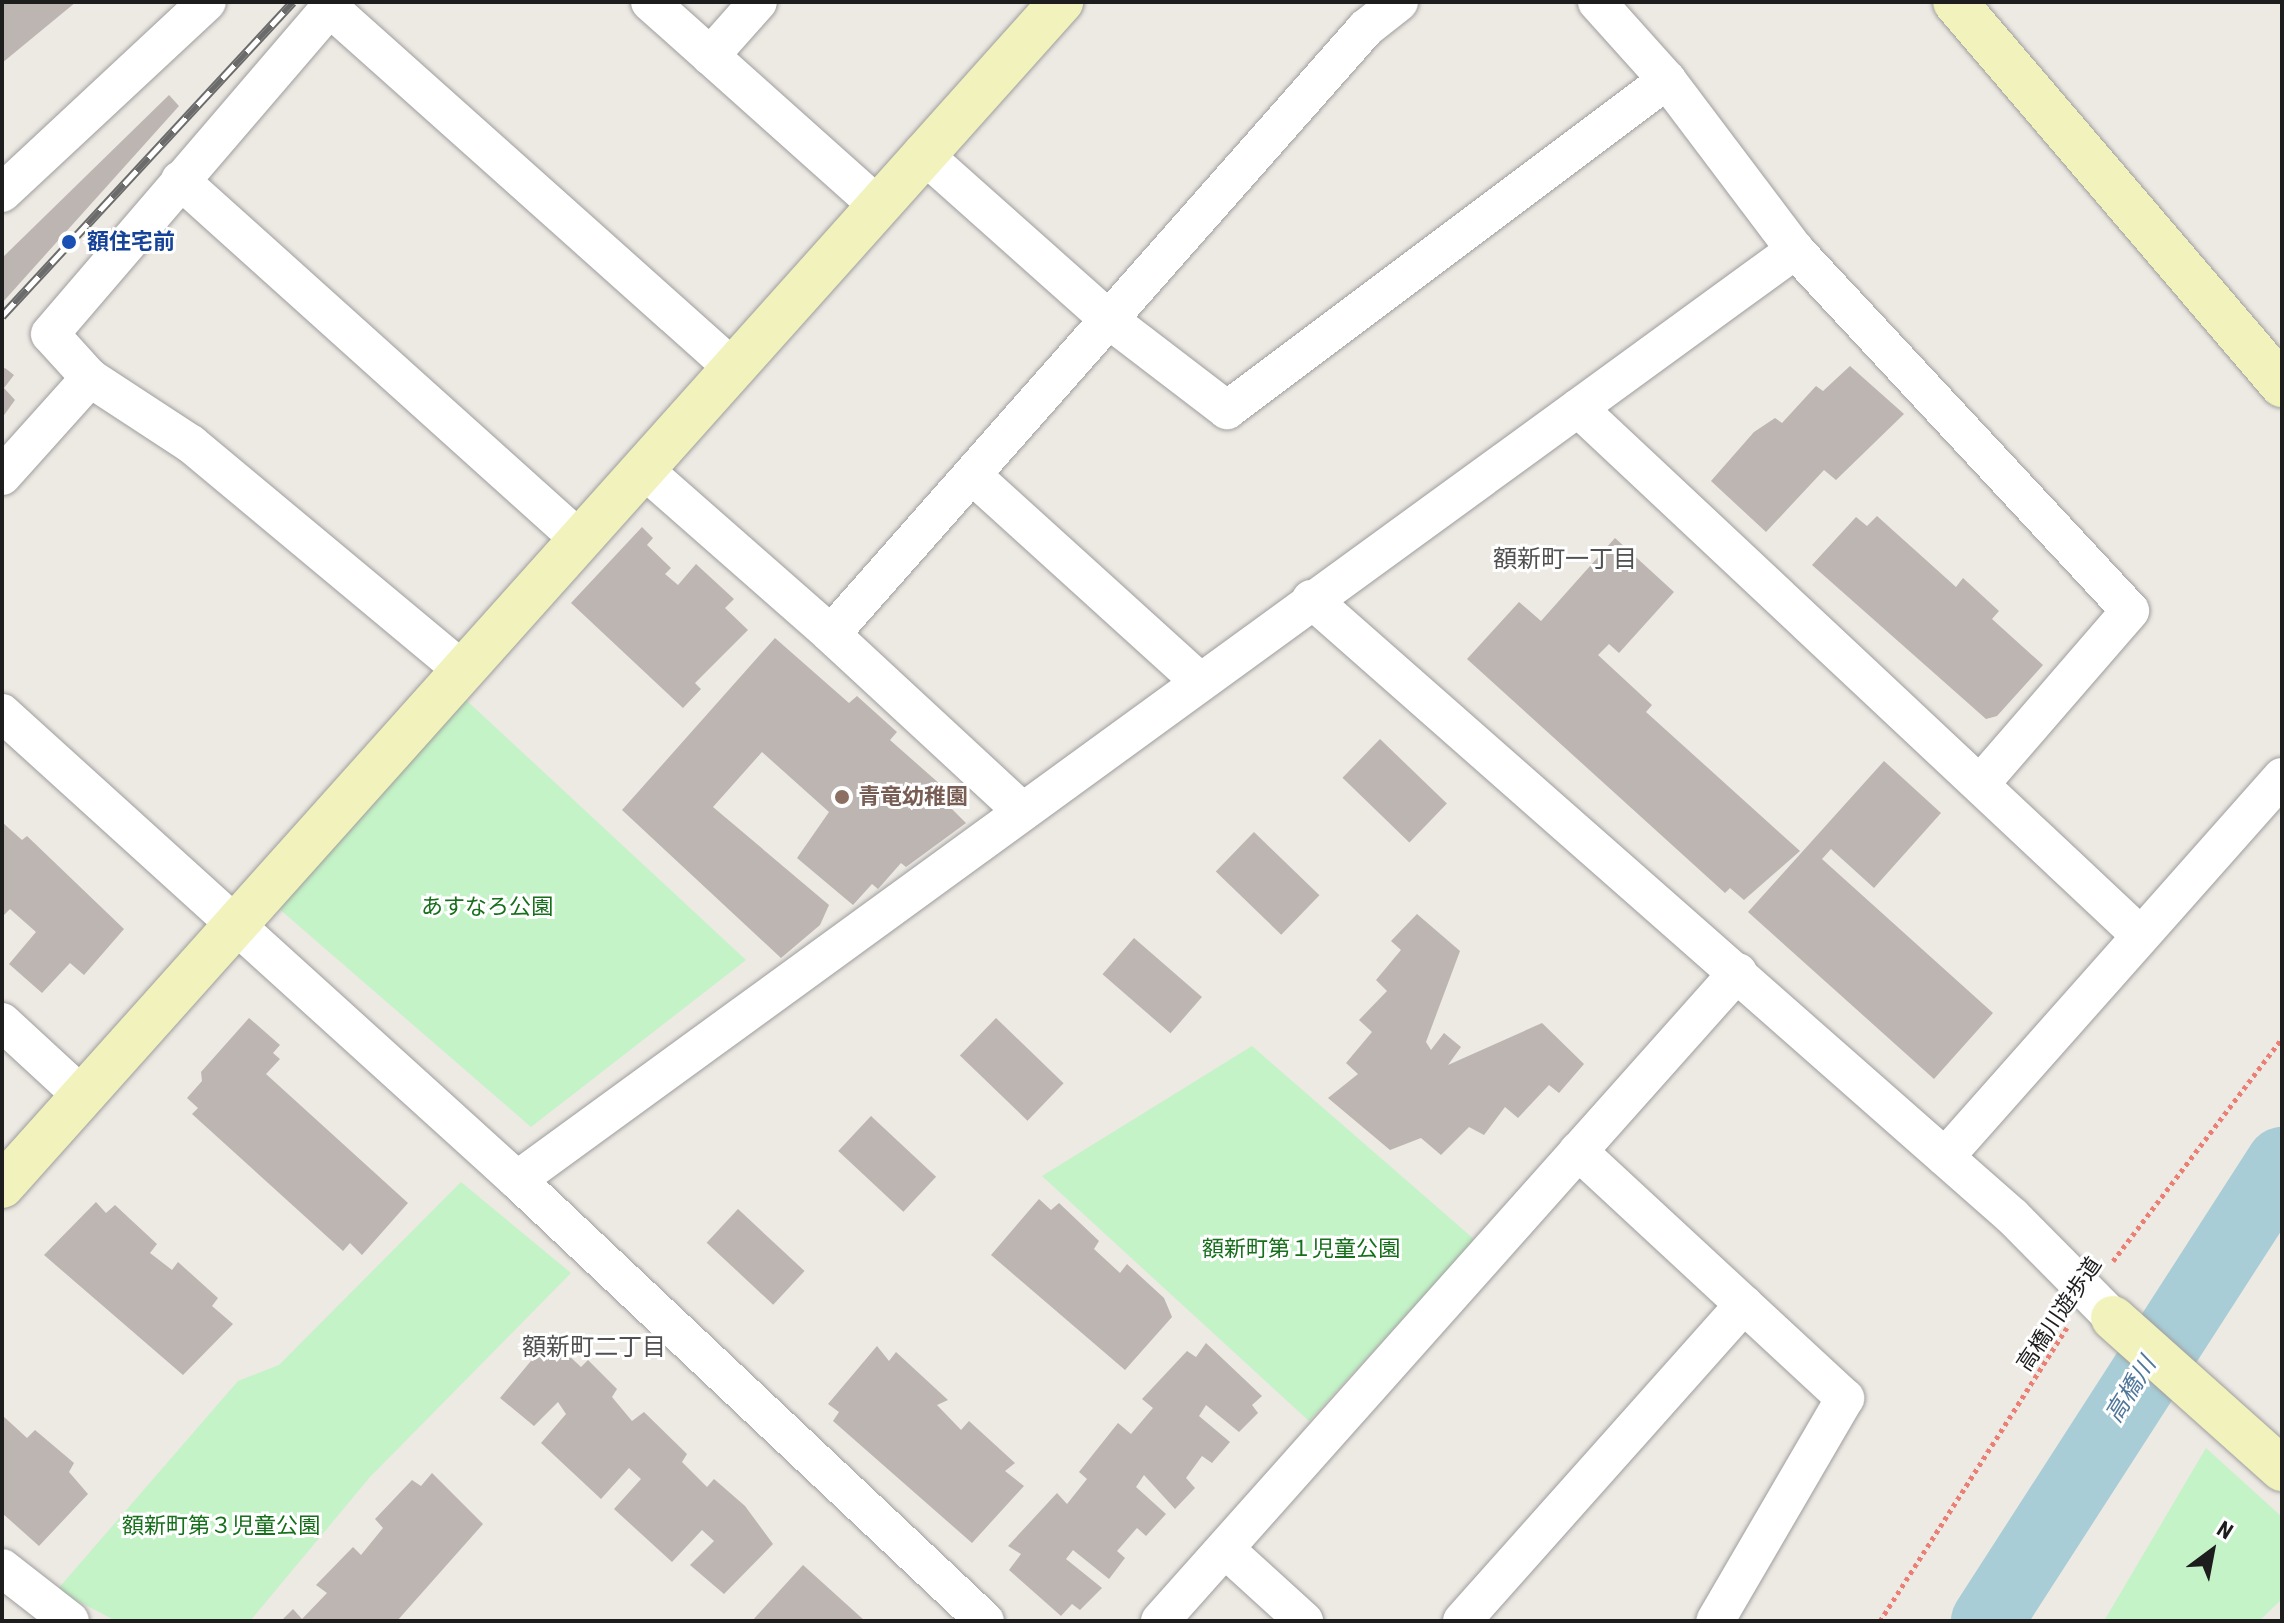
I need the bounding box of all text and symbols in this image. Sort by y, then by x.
place label: 額住宅前 [87,229,175,255]
marker: 額住宅前 [58,231,80,253]
district label: 額新町一丁目 [1493,546,1637,574]
place label: 青竜幼稚園 [858,784,968,810]
marker: 青竜幼稚園 [833,788,851,806]
park label: あすなろ公園 [421,894,553,920]
park label: 額新町第１児童公園 [1202,1236,1400,1262]
street label: 高橋川遊歩道 [2011,1252,2107,1376]
district label: 額新町二丁目 [522,1334,666,1362]
water label: 高橋川 [2100,1352,2162,1428]
north arrow [2172,1511,2252,1591]
park label: 額新町第３児童公園 [122,1513,320,1539]
text: N [2213,1516,2237,1544]

